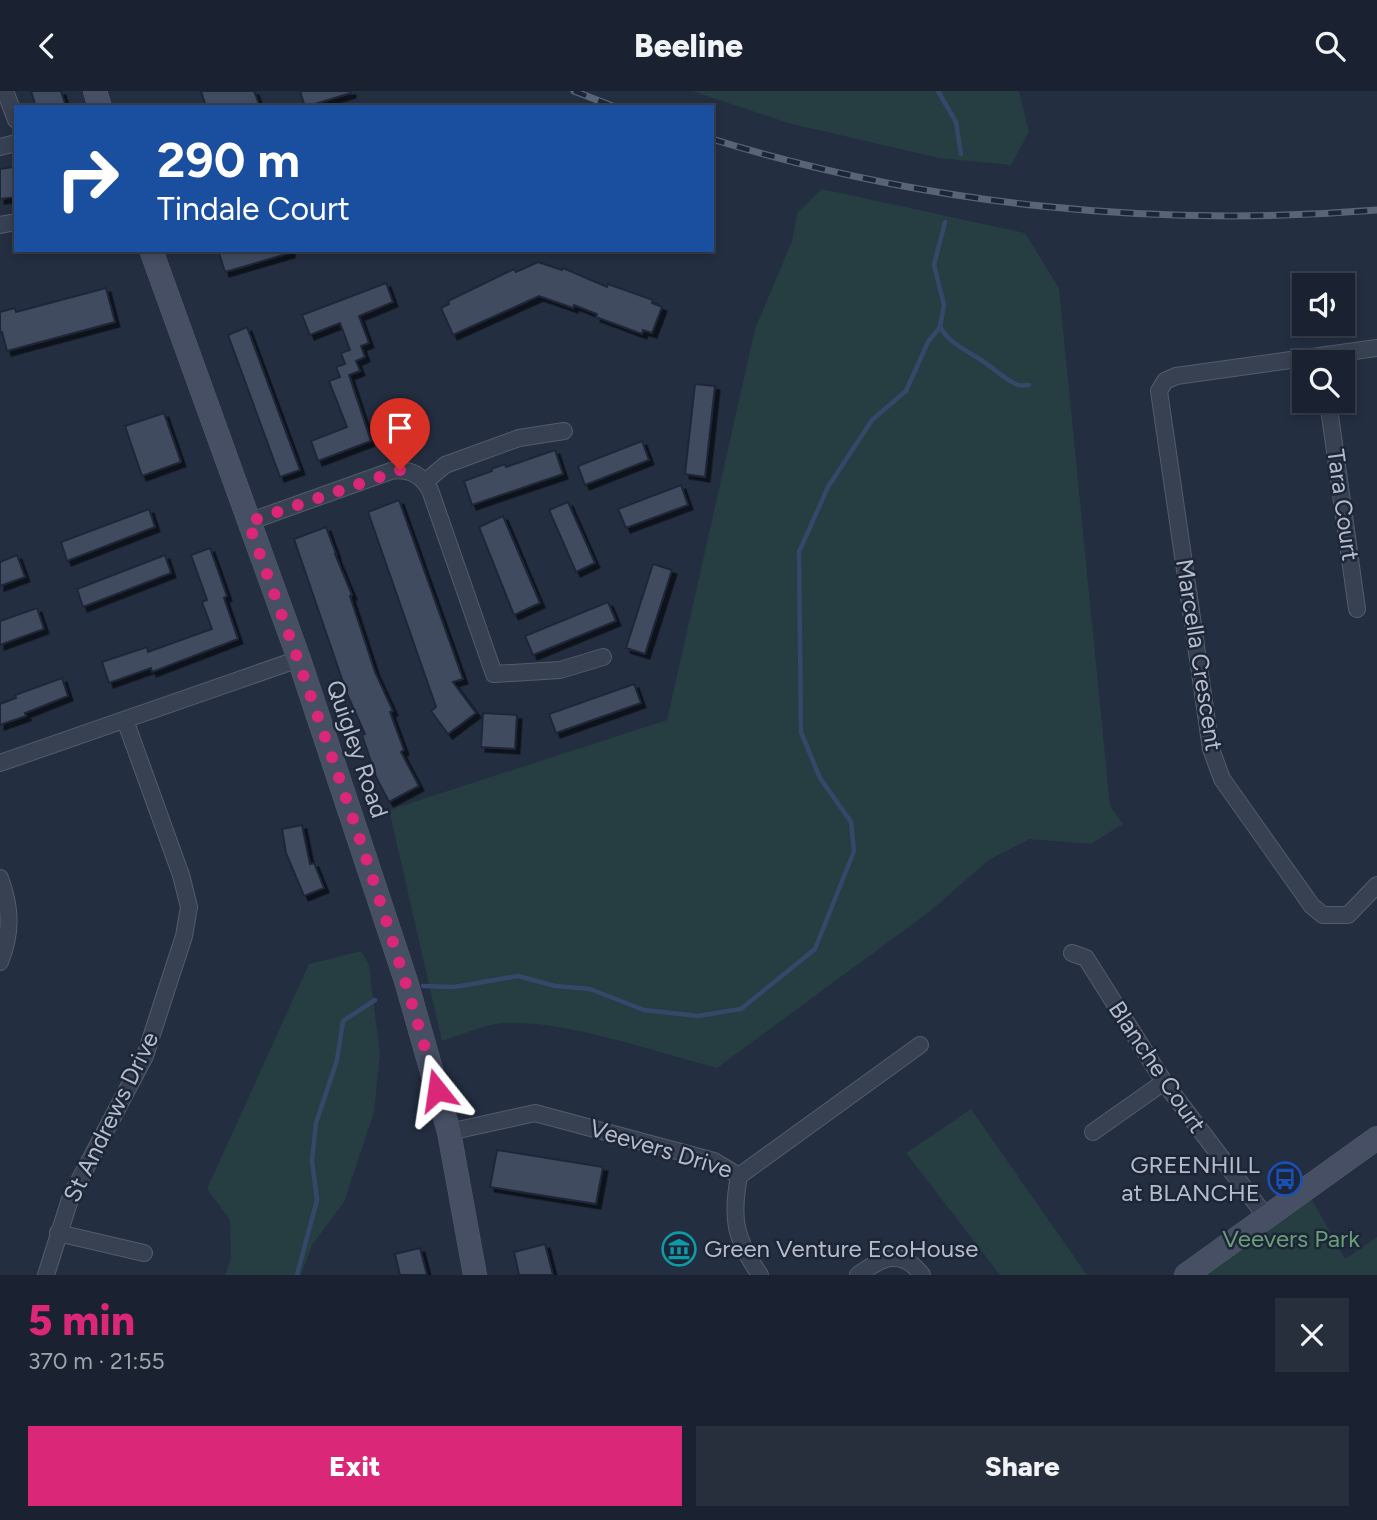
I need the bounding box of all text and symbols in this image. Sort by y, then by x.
icon: back [28,27,66,65]
text: Beeline [634,27,743,65]
icon: search [1311,27,1349,65]
text: 290 m [157,130,300,189]
icon: right [42,133,133,224]
text: Tindale Court [157,190,350,228]
map controls [1292,273,1355,413]
button: sound [1292,273,1355,336]
button: search [1292,350,1355,413]
pin [370,398,430,470]
icon: arrive [381,409,419,447]
street label: Tara Court [1321,447,1366,562]
street label: Marcella Crescent [1170,557,1229,753]
street label: Quigley Road [320,676,395,821]
street label: Blanche Court [1103,995,1212,1138]
street label: St Andrews Drive [57,1027,164,1207]
position arrow [400,1053,474,1127]
street label: Veevers Drive [586,1113,736,1184]
place label: GREENHILL at BLANCHE [1121,1150,1261,1207]
bus stop icon: GREENHILL at BLANCHE [1266,1160,1304,1198]
park label: Veevers Park [1222,1224,1360,1253]
museum icon: Green Venture EcoHouse [660,1230,698,1268]
place label: Green Venture EcoHouse [704,1234,978,1263]
text: 5 min [28,1295,135,1346]
button: close [1275,1298,1349,1372]
text: 370 m · 21:55 [28,1347,165,1375]
button: Exit [28,1426,682,1506]
button: Share [696,1426,1349,1506]

